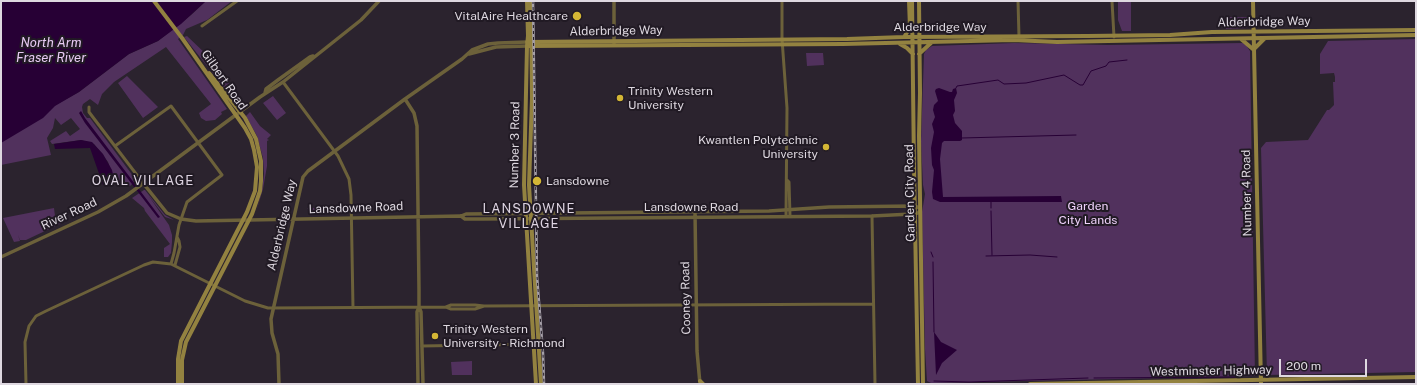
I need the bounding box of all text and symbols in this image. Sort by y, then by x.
place label: VitalAire Healthcare [454,9,568,23]
marker: VitalAire Healthcare [571,10,583,22]
street label: Alderbridge Way [1217,14,1311,30]
street label: Alderbridge Way [893,20,987,34]
street label: Alderbridge Way [569,23,663,39]
water label: North Arm Fraser River [16,35,86,66]
street label: Gilbert Road [198,47,250,113]
place label: Trinity Western University [628,84,713,112]
marker: Trinity Western University [615,93,625,103]
street label: Number 3 Road [507,101,523,189]
place label: Kwantlen Polytechnic University [698,133,818,161]
marker: Kwantlen Polytechnic University [821,142,831,152]
street label: Garden City Road [902,144,918,242]
street label: Number 4 Road [1239,149,1255,237]
district label: OVAL VILLAGE [92,173,194,189]
place label: Lansdowne [546,174,609,188]
marker: Lansdowne [531,175,543,187]
street label: Alderbridge Way [264,178,300,272]
street label: River Road [39,195,99,233]
street label: Lansdowne Road [308,199,404,217]
park label: Garden City Lands [1059,199,1117,227]
street label: Lansdowne Road [644,200,738,214]
district label: LANSDOWNE VILLAGE [482,201,576,232]
street label: Cooney Road [678,261,694,335]
place label: Trinity Western University - Richmond [443,322,565,350]
marker: Trinity Western University - Richmond [430,331,440,341]
scale bar [1281,351,1369,377]
text: 200 m [1286,359,1321,373]
street label: Westminster Highway [1150,363,1272,379]

